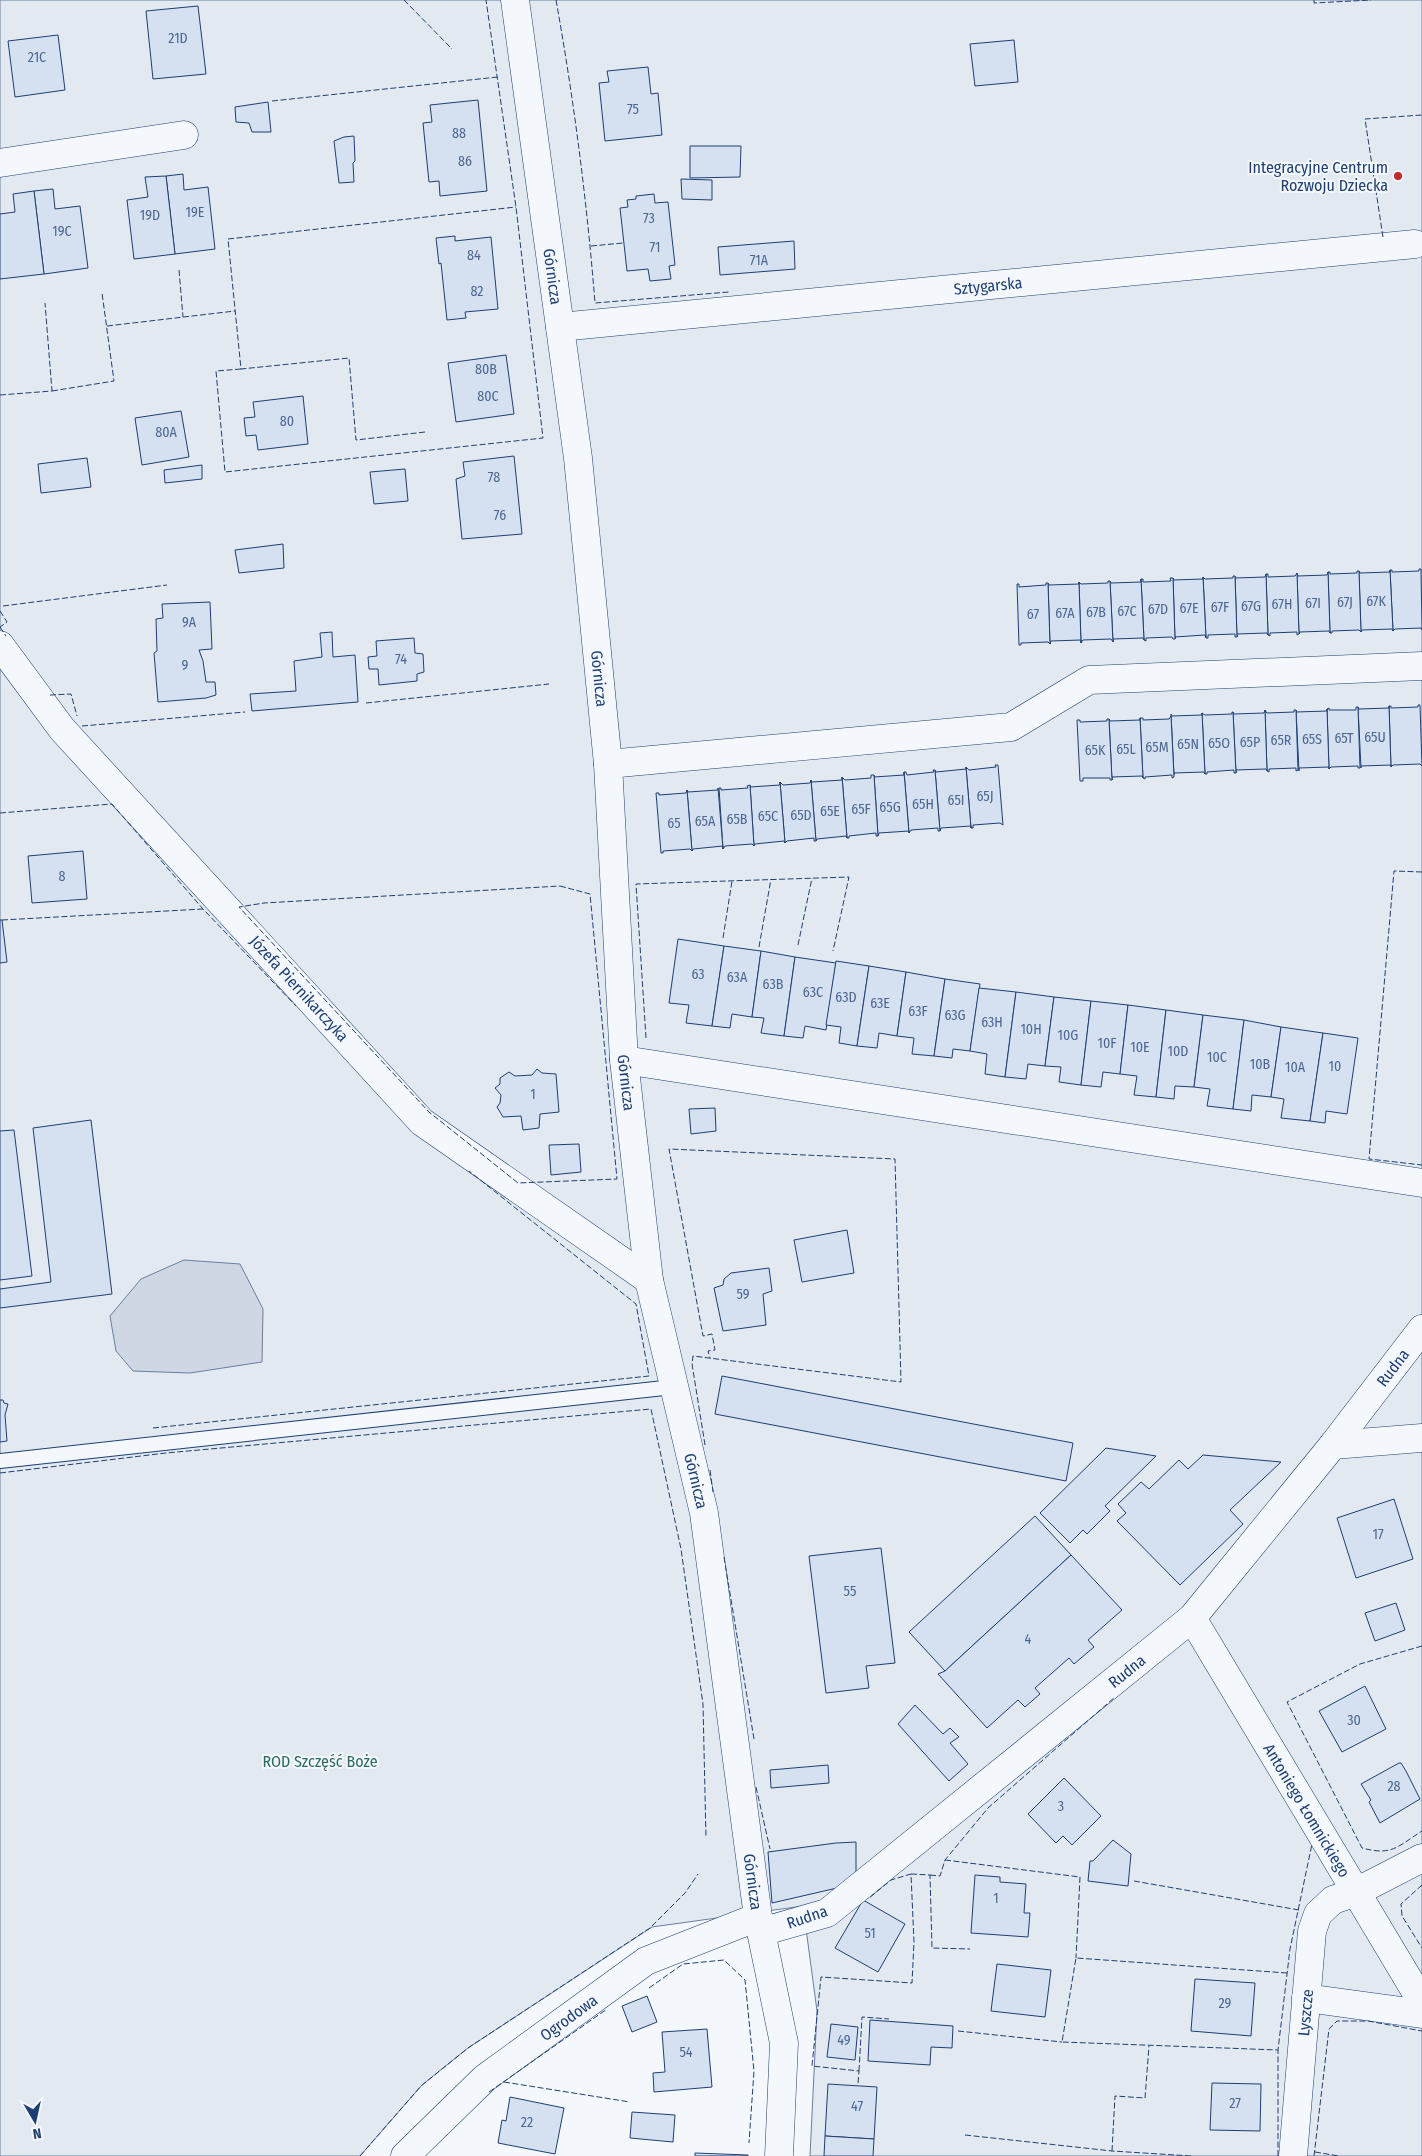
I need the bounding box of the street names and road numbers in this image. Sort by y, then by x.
street label: Górnicza [540,247,566,306]
street label: Sztygarska [953,273,1023,298]
street label: Górnicza [587,650,612,708]
street label: Józefa Piernikarczyka [246,931,353,1045]
street label: Górnicza [614,1054,639,1112]
street label: Rudna [1372,1345,1413,1390]
street label: Górnicza [681,1451,712,1511]
street label: Rudna [1104,1650,1149,1691]
street label: Antoniego Łomnickiego [1260,1740,1354,1880]
street label: Górnicza [740,1852,766,1911]
street label: Rudna [784,1901,830,1933]
street label: Lyszcze [1294,1988,1317,2037]
street label: Ogrodowa [536,1990,601,2044]

